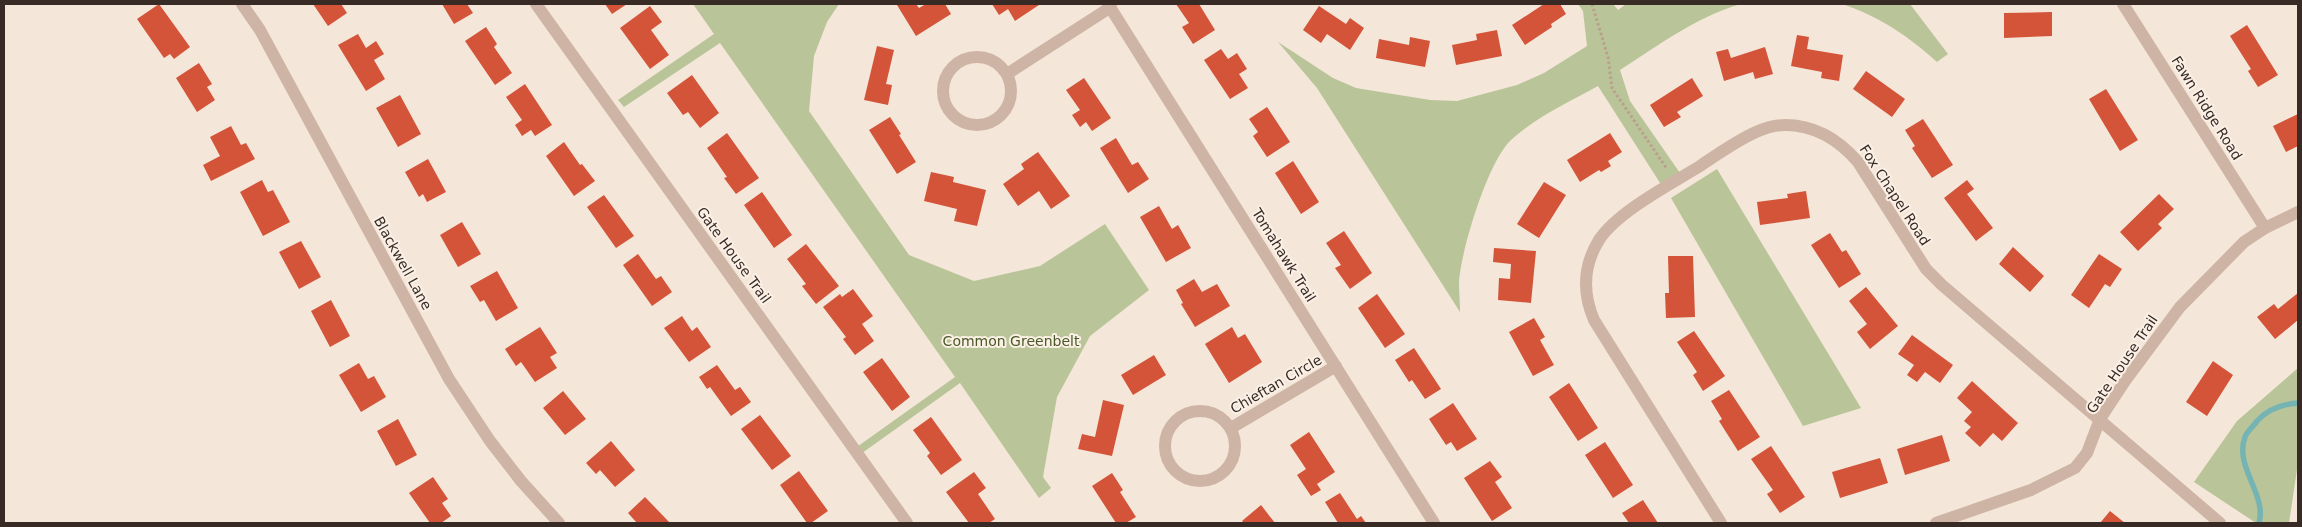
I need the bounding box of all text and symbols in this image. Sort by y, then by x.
street label: Fawn Ridge Road [2168,53,2246,163]
street label: Fox Chapel Road [1857,142,1933,248]
street label: Gate House Trail [694,204,774,306]
street label: Tomahawk Trail [1248,205,1319,305]
street label: Blackwell Lane [371,214,435,312]
street label: Gate House Trail [2083,312,2161,416]
park label: Common Greenbelt [943,333,1080,349]
street label: Chieftan Circle [1228,351,1324,417]

